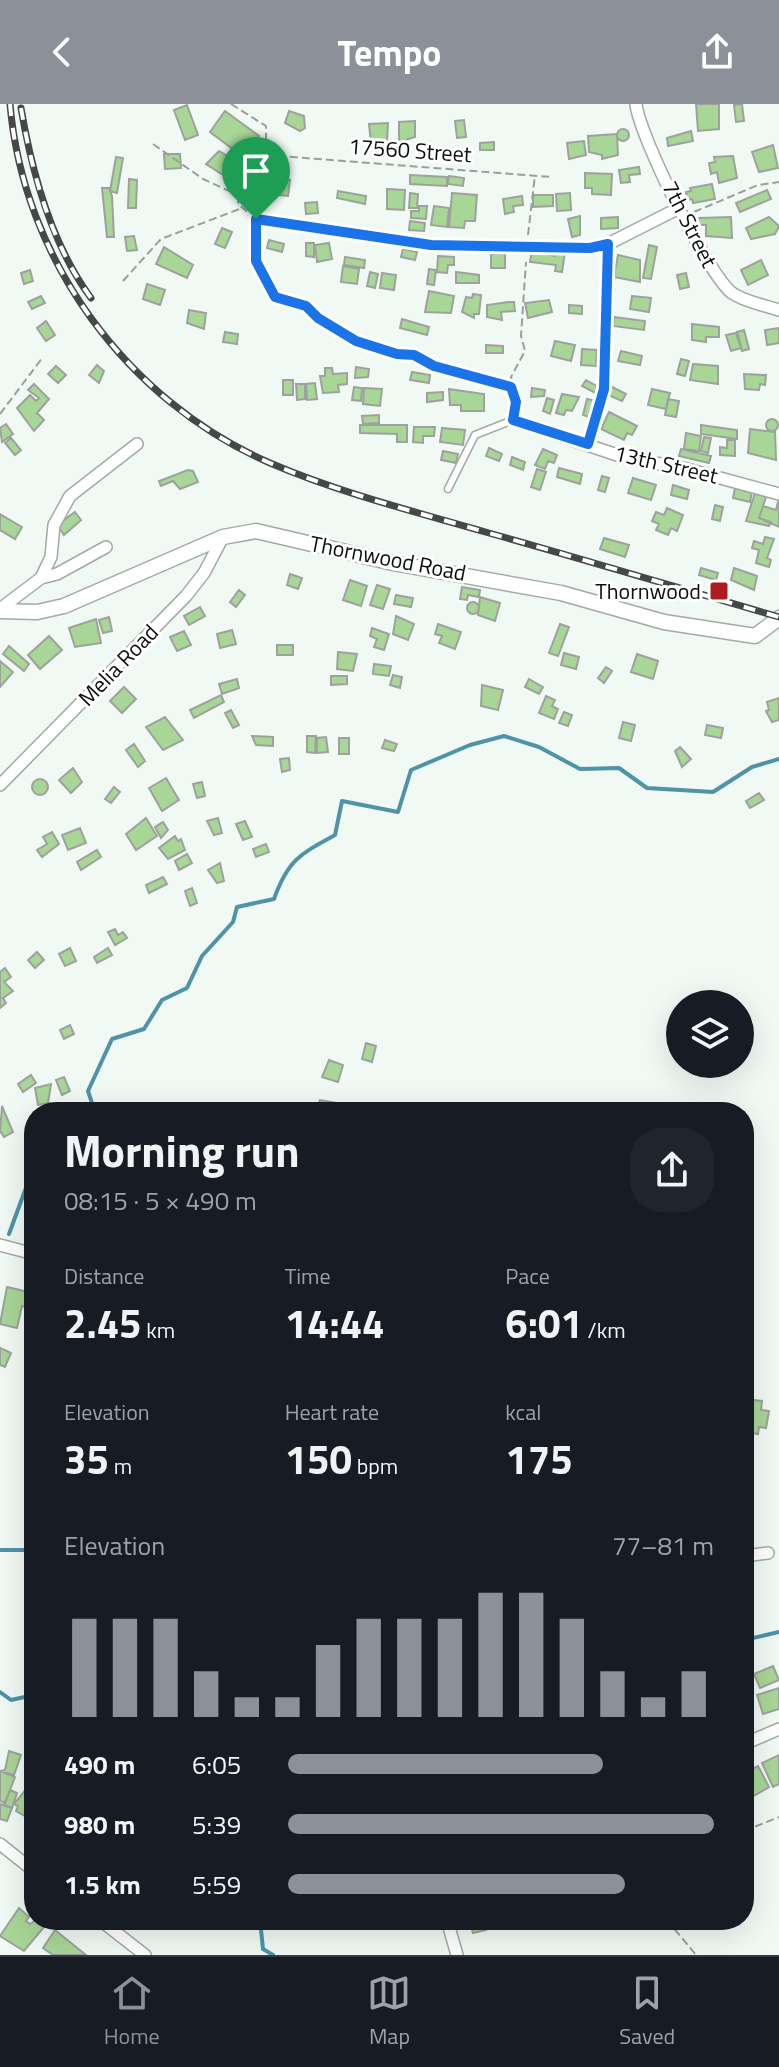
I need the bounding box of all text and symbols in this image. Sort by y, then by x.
text: Tempo [338,25,441,80]
icon: back [40,30,84,74]
icon: share [695,30,739,74]
street label: 17560 Street [347,129,473,171]
pin [222,137,290,219]
icon: arrive [234,149,278,193]
street label: 7th Street [654,175,726,274]
street label: 13th Street [611,436,722,493]
street label: Thornwood Road [307,526,469,590]
place label: Thornwood [595,574,701,608]
marker: Thornwood [708,580,730,602]
street label: Melia Road [70,616,166,714]
map controls [666,990,754,1078]
button: layers [666,990,754,1078]
text: Morning run [64,1117,300,1184]
button: share [630,1128,714,1212]
text: 08:15 · 5 × 490 m [64,1181,257,1220]
text: Distance [64,1259,144,1293]
text: Time [285,1259,331,1293]
text: Pace [505,1259,550,1293]
text: 2.45 [64,1293,141,1354]
text: 14:44 [285,1293,385,1354]
text: 6:01 [505,1293,583,1354]
text: km [141,1313,175,1347]
text: /km [583,1313,626,1347]
text: Elevation [64,1395,150,1429]
text: Heart rate [285,1395,379,1429]
text: kcal [505,1395,541,1429]
text: 35 [64,1429,109,1490]
text: 150 [285,1429,352,1490]
text: 175 [505,1429,573,1490]
text: m [109,1449,132,1483]
text: bpm [352,1449,398,1483]
text: Elevation [64,1526,165,1565]
text: 77–81 m [612,1526,714,1565]
text: 490 m [64,1745,135,1784]
text: 6:05 [192,1745,241,1784]
text: 980 m [64,1805,135,1844]
text: 5:39 [192,1805,241,1844]
text: 1.5 km [64,1865,141,1904]
text: 5:59 [192,1865,241,1904]
tab: Home [104,1971,160,2053]
tab: Map [367,1971,411,2053]
tab: Saved [619,1971,675,2053]

